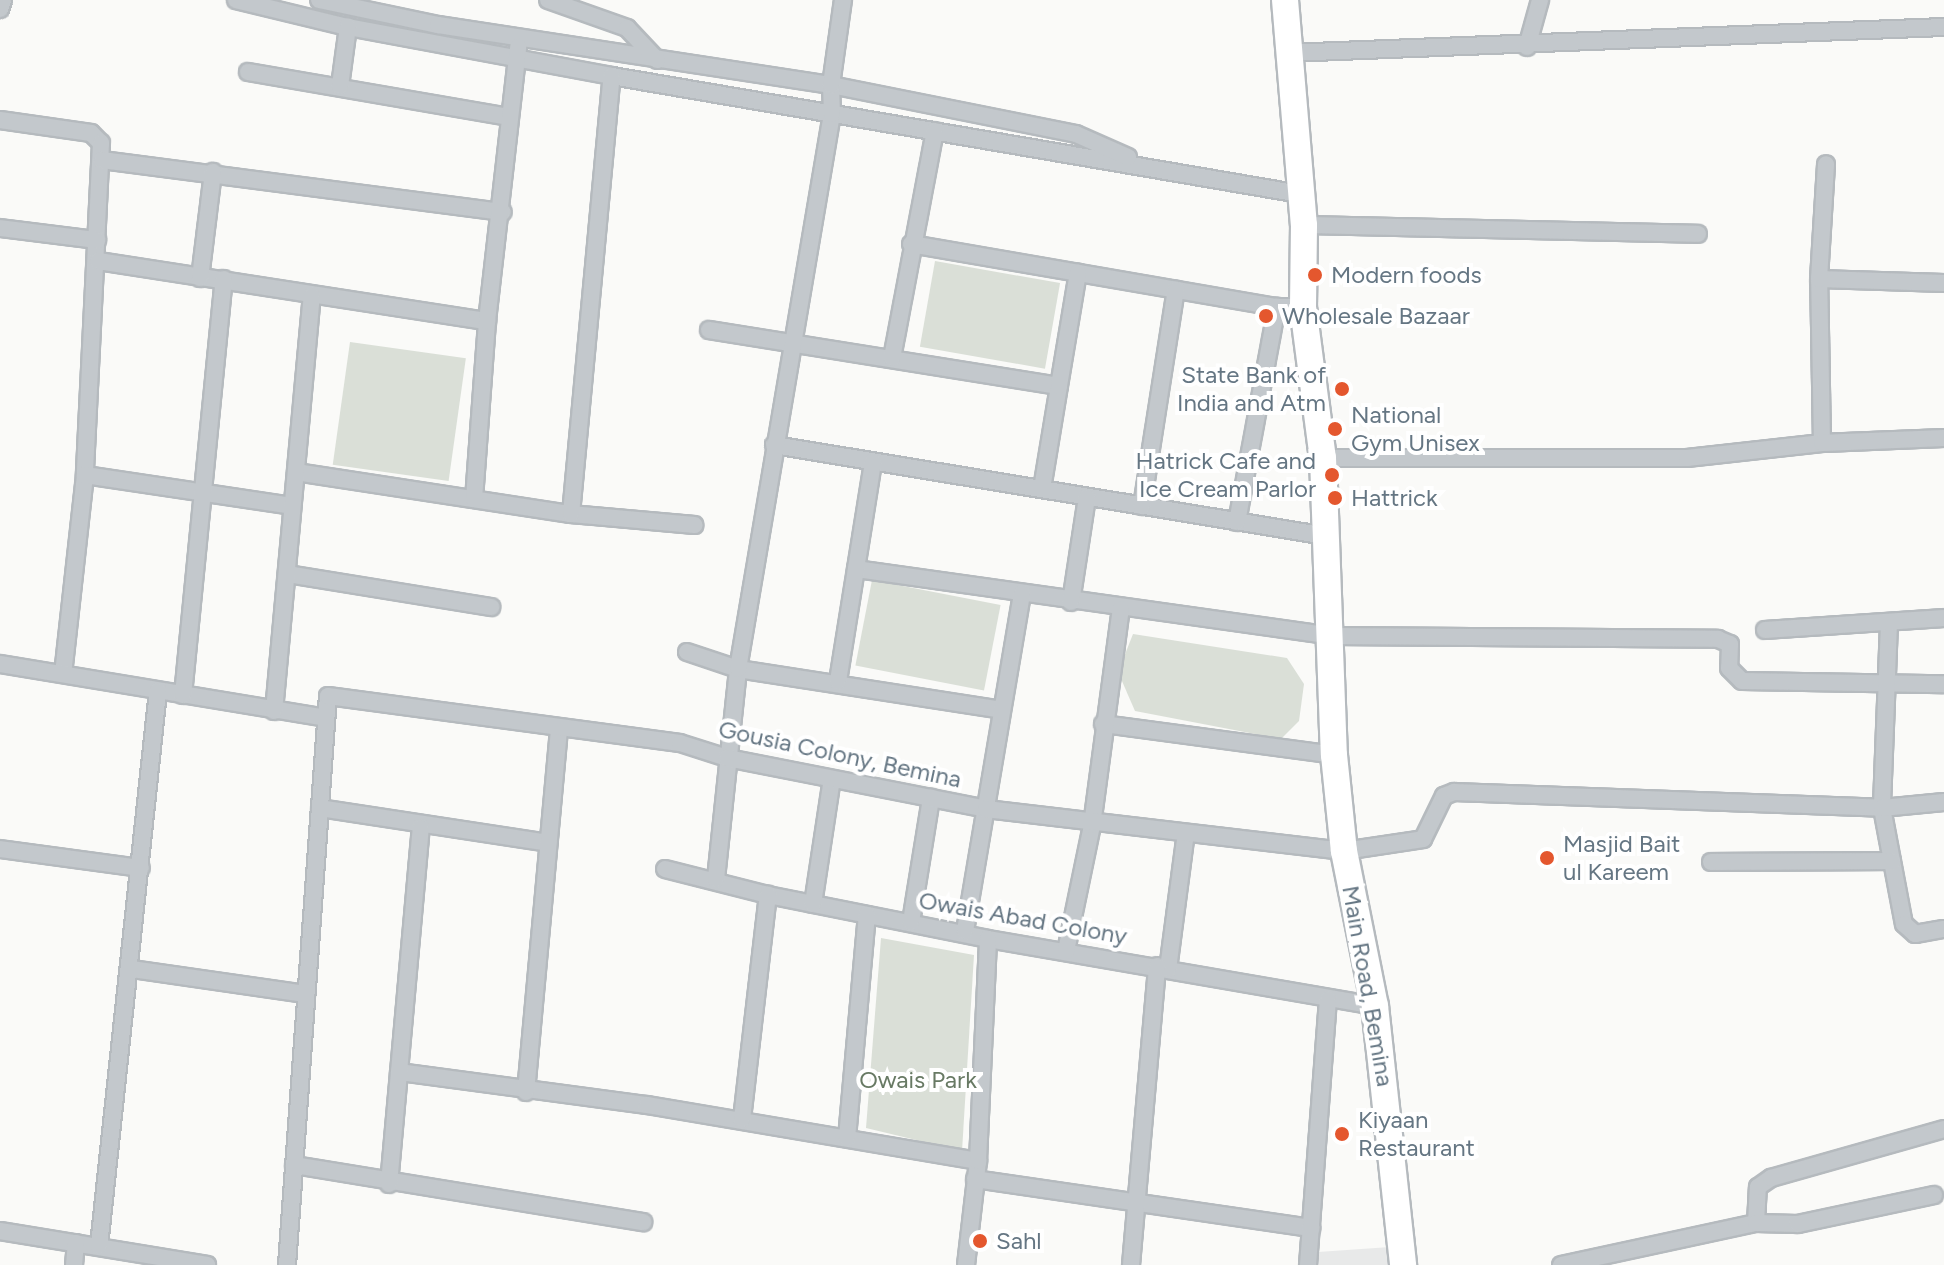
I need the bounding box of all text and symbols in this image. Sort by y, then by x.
place label: Modern foods [1331,261,1482,289]
marker: Modern foods [1306,266,1324,284]
place label: Wholesale Bazaar [1282,302,1470,330]
marker: Wholesale Bazaar [1257,307,1275,325]
place label: State Bank of India and Atm [1177,361,1326,417]
marker: State Bank of India and Atm [1333,380,1351,398]
place label: National Gym Unisex [1351,401,1480,457]
marker: National Gym Unisex [1326,420,1344,438]
place label: Hatrick Cafe and Ice Cream Parlor [1135,447,1316,503]
marker: Hatrick Cafe and Ice Cream Parlor [1323,466,1341,484]
place label: Hattrick [1351,484,1438,512]
marker: Hattrick [1326,489,1344,507]
street label: Gousia Colony, Bemina [716,714,964,794]
place label: Masjid Bait ul Kareem [1563,830,1680,886]
marker: Masjid Bait ul Kareem [1538,849,1556,867]
street label: Main Road, Bemina [1336,883,1400,1089]
street label: Owais Abad Colony [917,886,1129,950]
park label: Owais Park [859,1066,977,1094]
place label: Kiyaan Restaurant [1358,1106,1475,1162]
marker: Kiyaan Restaurant [1333,1125,1351,1143]
place label: Sahl [996,1227,1042,1255]
marker: Sahl [971,1232,989,1250]

